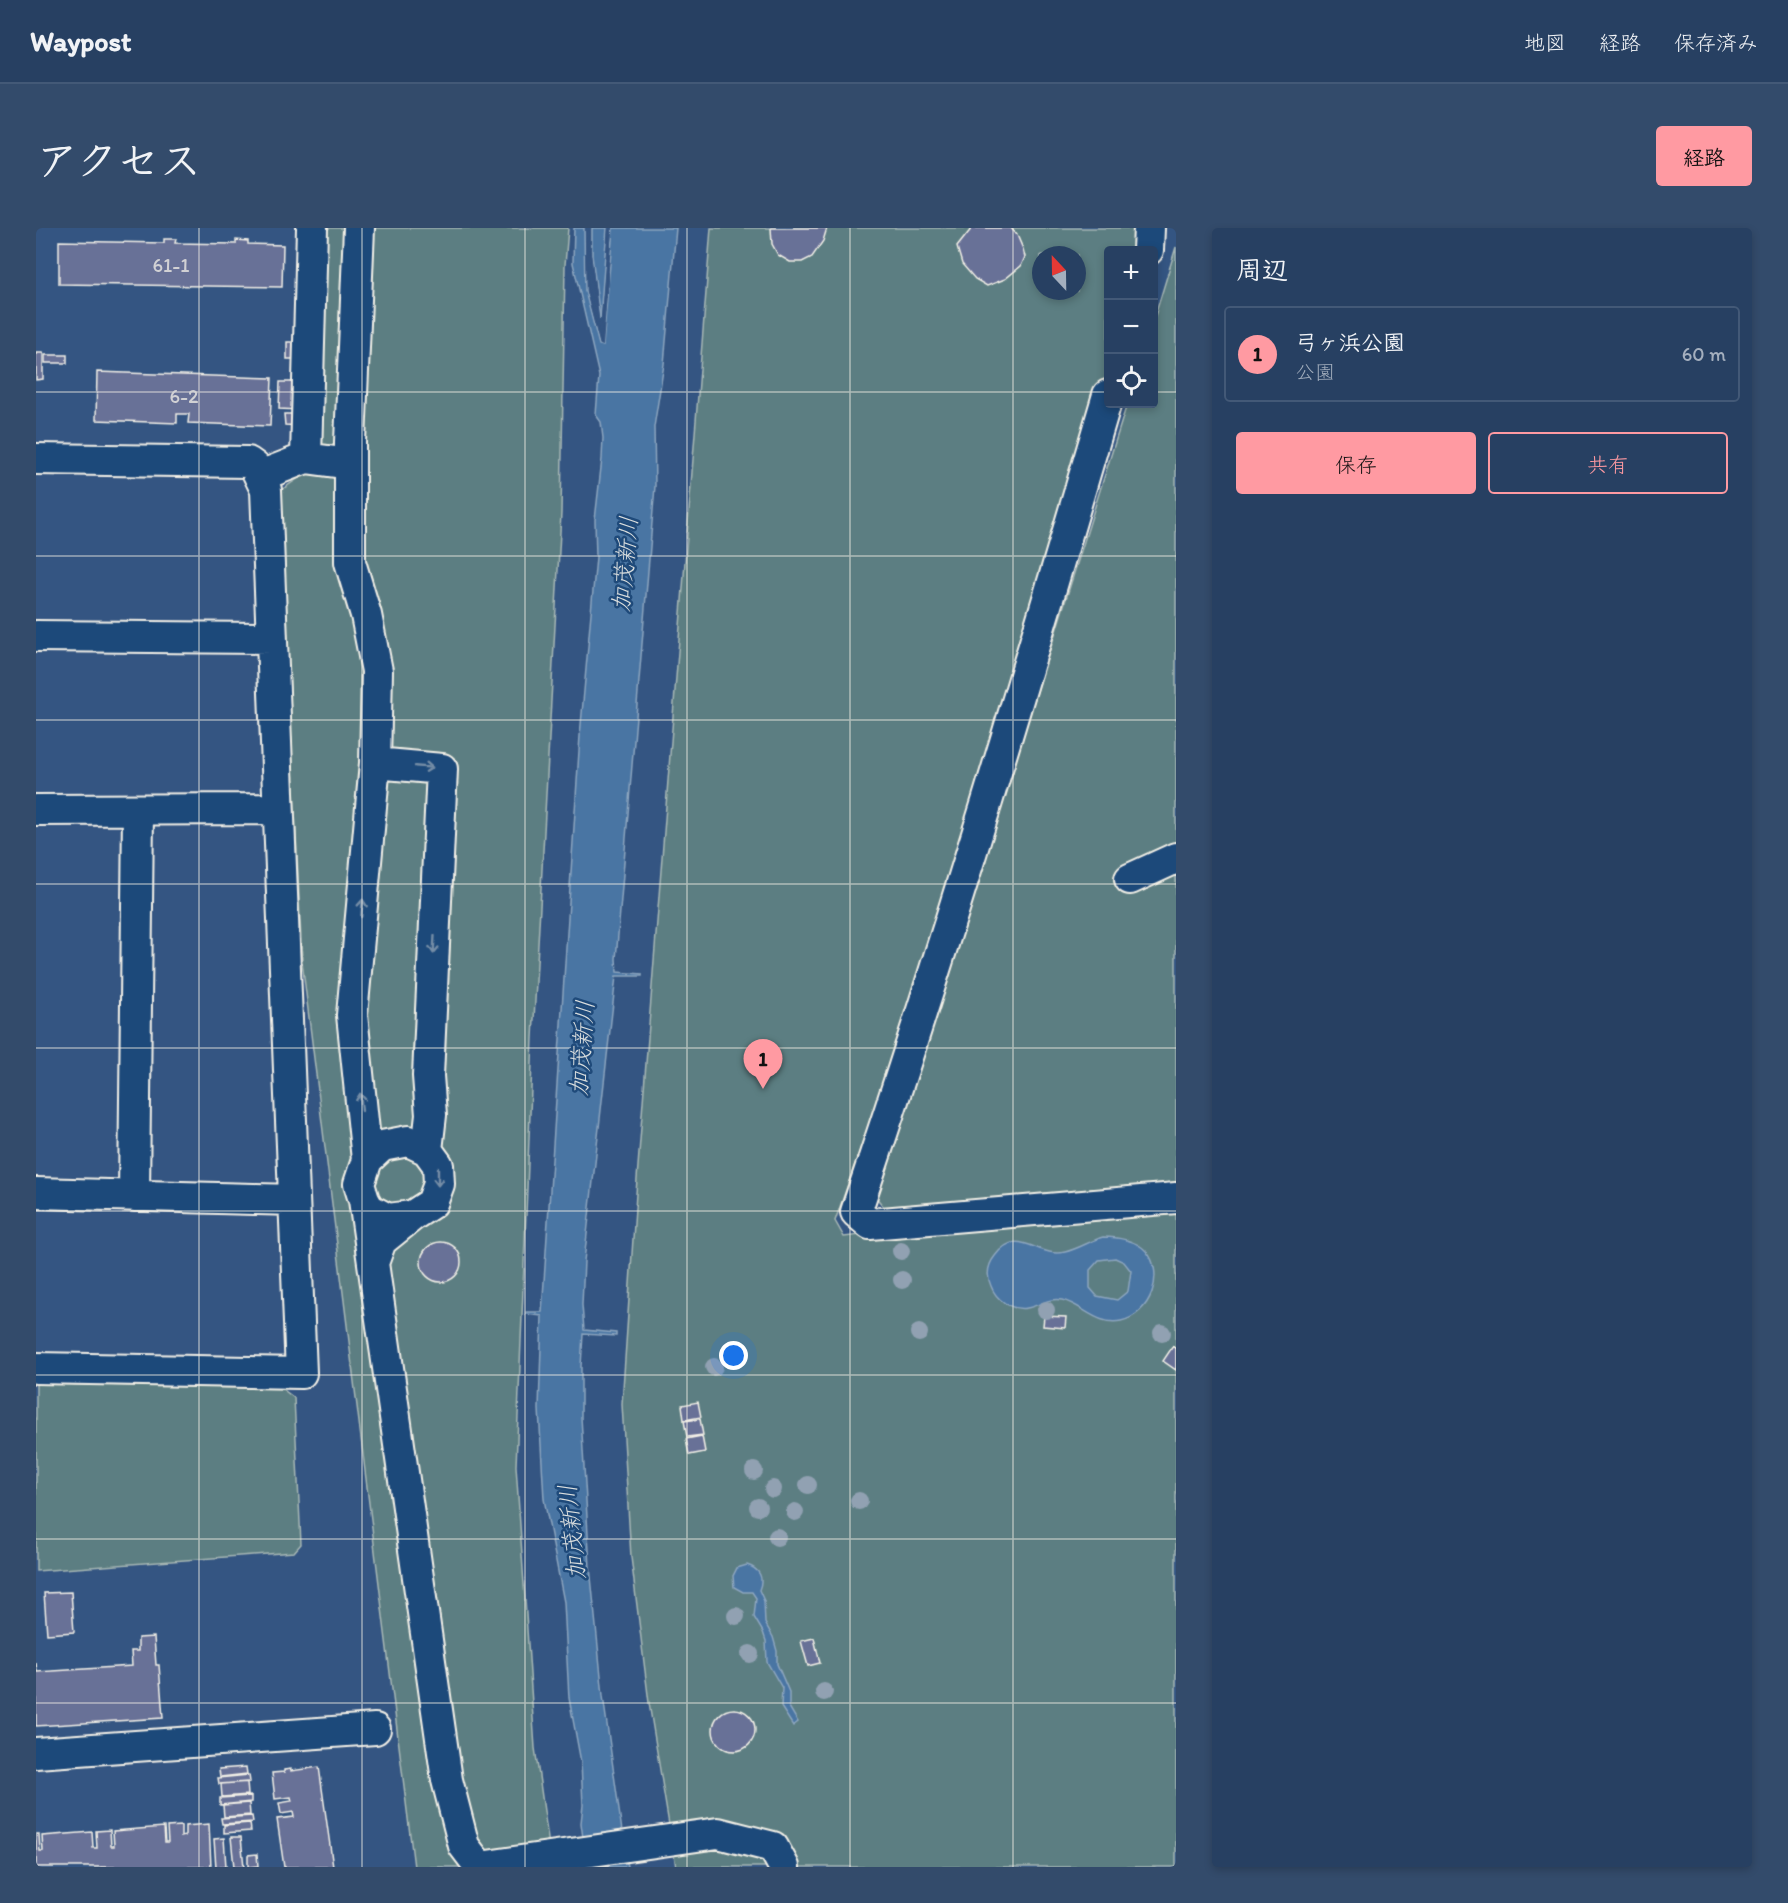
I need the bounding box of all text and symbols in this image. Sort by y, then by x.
text: Waypost [30,24,132,58]
text: 地図 [1524,30,1566,55]
text: 経路 [1599,30,1641,55]
text: 保存済み [1674,30,1758,55]
button: 経路 [1656,126,1752,186]
text: アクセス [36,135,201,186]
north arrow [1032,246,1086,300]
map controls [1104,246,1158,408]
button: + [1104,246,1158,300]
house number: 61-1 [152,253,190,277]
text: 周辺 [1236,254,1288,286]
button: − [1104,300,1158,354]
text: 弓ヶ浜公園 [1295,329,1405,356]
text: 1 [1253,342,1262,366]
text: 60 m [1682,342,1726,366]
button: locate [1104,354,1158,408]
text: 公園 [1295,360,1335,384]
house number: 6-2 [169,384,199,408]
button: 保存 [1236,432,1476,494]
button: 共有 [1488,432,1728,494]
water label: 加茂新川 [606,515,643,613]
one-way arrow [413,762,433,773]
one-way arrow [356,898,367,918]
one-way arrow [429,934,440,954]
water label: 加茂新川 [564,999,599,1097]
pin: 1 [744,1040,782,1089]
one-way arrow [355,1093,366,1112]
one-way arrow [432,1167,444,1187]
your location [719,1341,748,1370]
water label: 加茂新川 [552,1483,591,1581]

